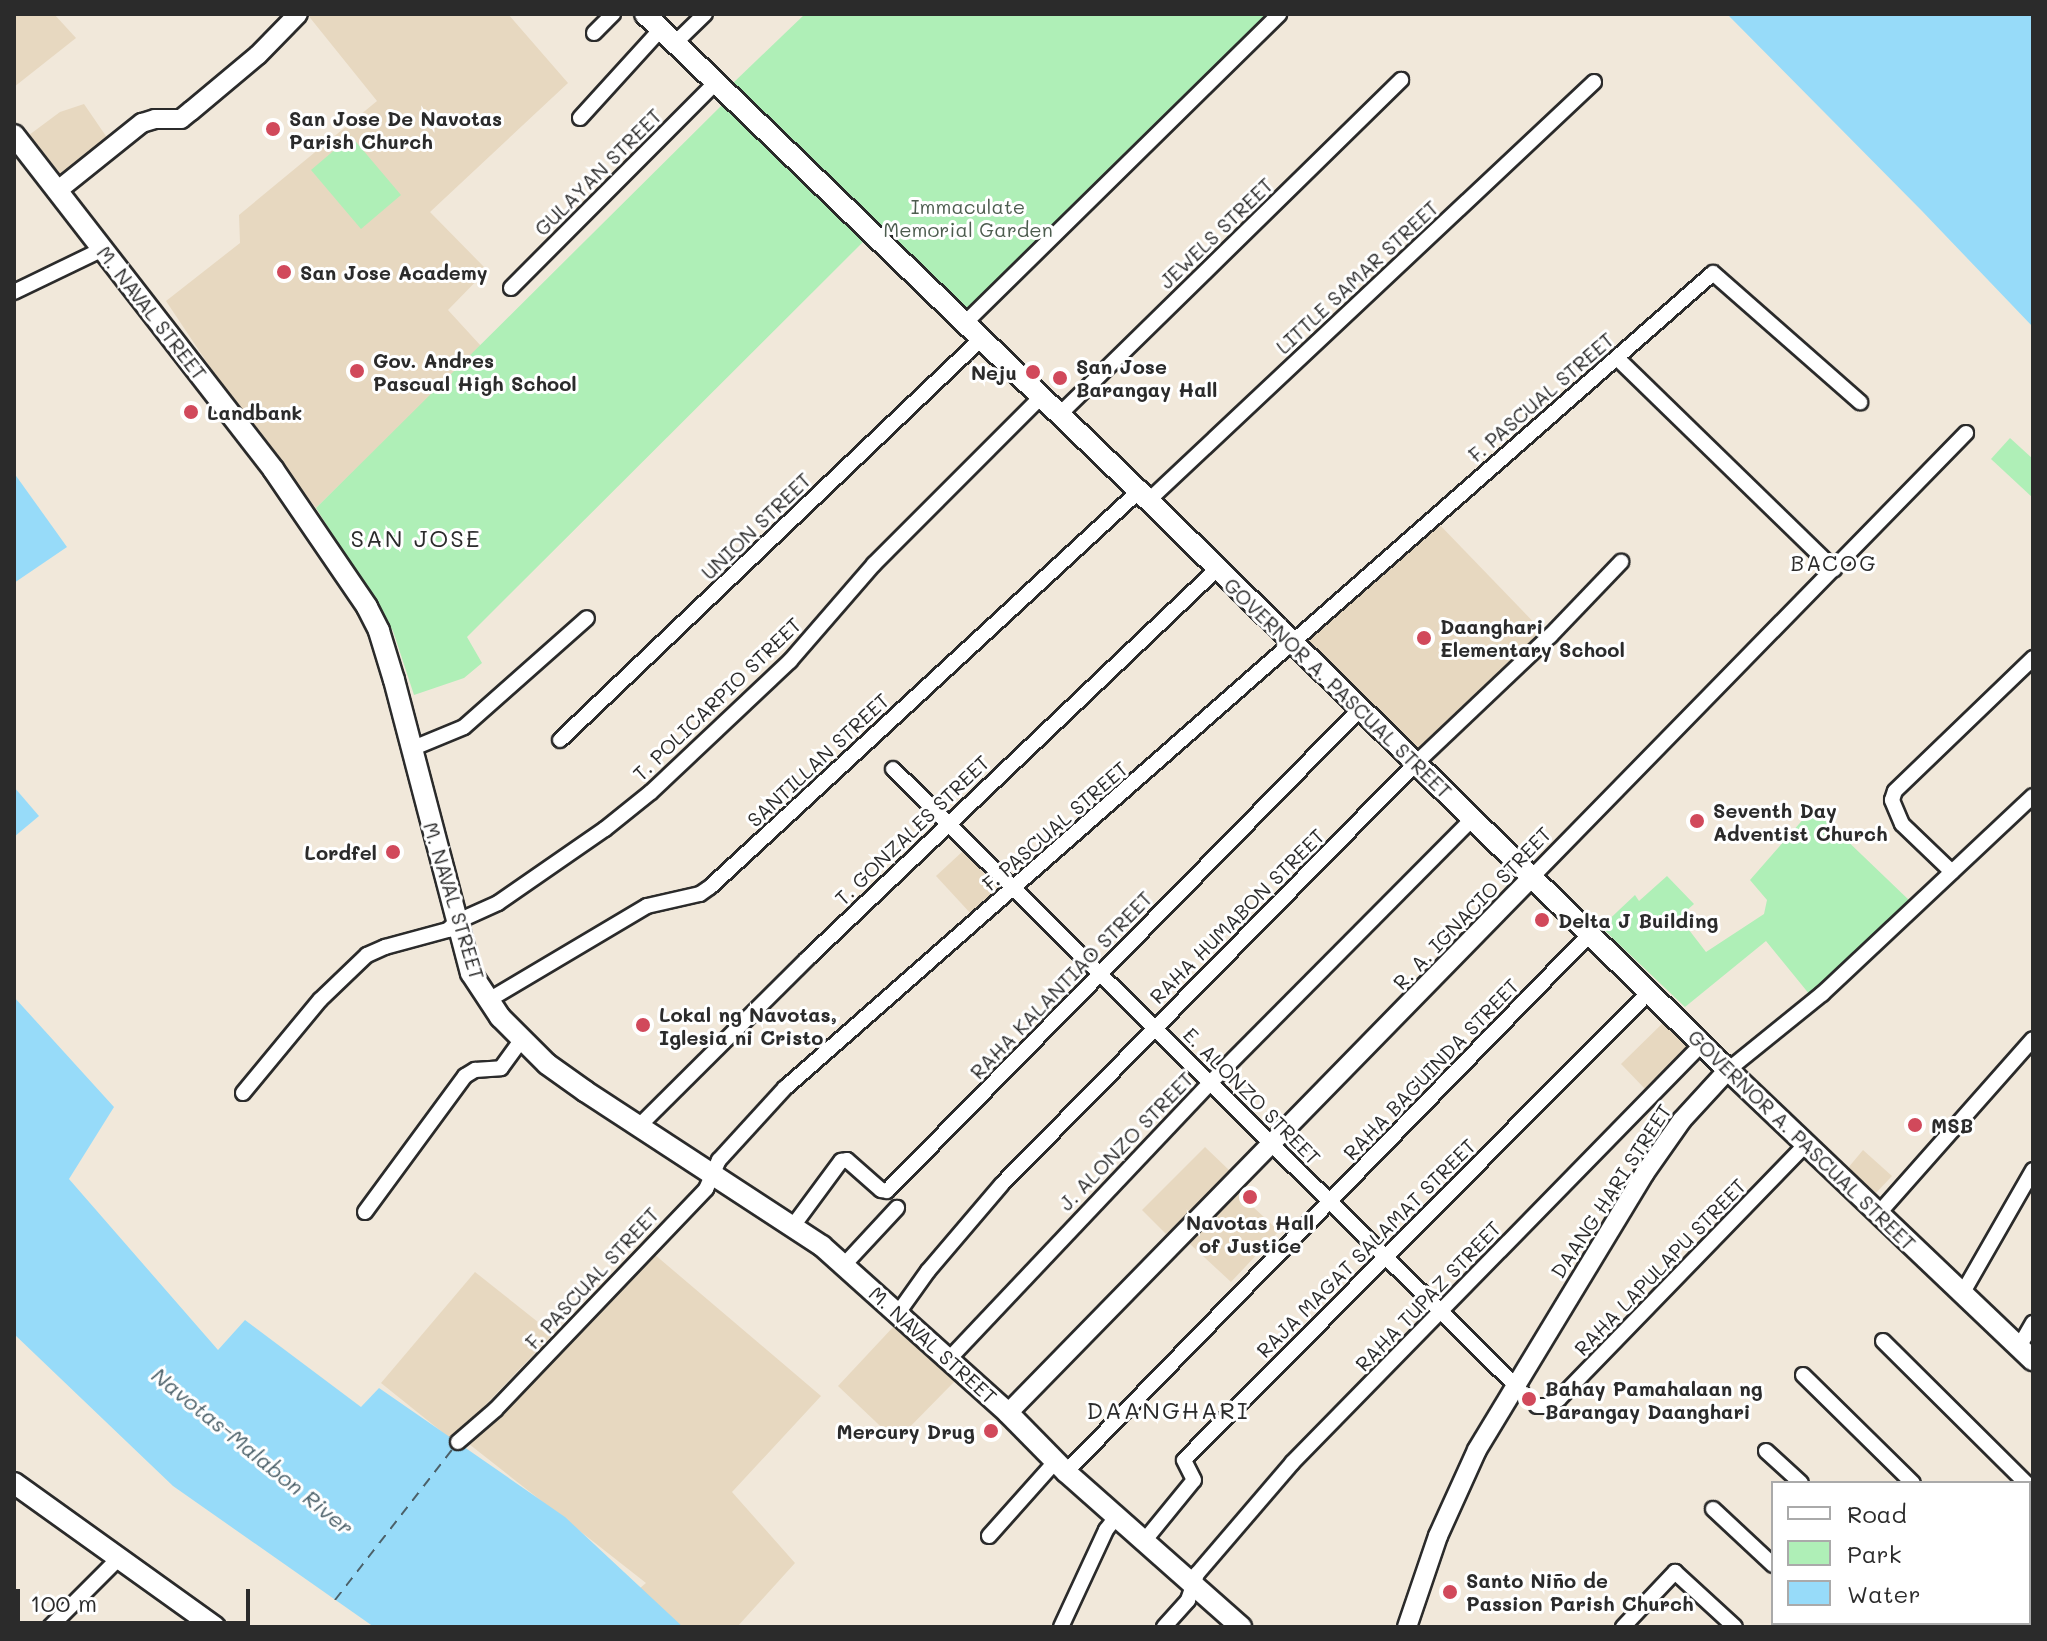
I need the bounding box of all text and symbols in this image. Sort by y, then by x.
street label: GULAYAN STREET [529,103,667,241]
place label: San Jose De Navotas Parish Church [289,106,502,153]
marker: San Jose De Navotas Parish Church [264,120,282,138]
street label: JEWELS STREET [1154,173,1278,293]
park label: Immaculate Memorial Garden [883,194,1053,241]
street label: LITTLE SAMAR STREET [1271,195,1443,359]
street label: M. NAVAL STREET [92,241,212,385]
place label: San Jose Academy [300,260,487,284]
marker: San Jose Academy [275,263,293,281]
street label: F. PASCUAL STREET [1463,327,1619,467]
place label: Gov. Andres Pascual High School [373,348,577,395]
place label: San Jose Barangay Hall [1076,354,1217,401]
place label: Neju [971,360,1017,384]
marker: Gov. Andres Pascual High School [348,362,366,380]
marker: Neju [1024,363,1042,381]
marker: San Jose Barangay Hall [1051,369,1069,387]
place label: Landbank [207,400,302,424]
marker: Landbank [182,403,200,421]
street label: UNION STREET [696,468,816,584]
district label: SAN JOSE [351,524,481,552]
district label: BACOG [1791,550,1877,576]
street label: GOVERNOR A. PASCUAL STREET [1219,573,1457,803]
street label: T. POLICARPIO STREET [628,612,806,786]
place label: Daanghari Elementary School [1440,614,1625,661]
marker: Daanghari Elementary School [1415,629,1433,647]
street label: SANTILLAN STREET [742,688,894,832]
street label: T. GONZALES STREET [830,750,994,910]
street label: F. PASCUAL STREET [977,756,1133,896]
place label: Seventh Day Adventist Church [1713,798,1888,845]
marker: Seventh Day Adventist Church [1688,812,1706,830]
street label: M. NAVAL STREET [419,819,489,983]
street label: R. A. IGNACIO STREET [1388,822,1556,994]
street label: RAHA HUMABON STREET [1145,824,1329,1008]
place label: Lordfel [304,840,377,864]
marker: Lordfel [384,843,402,861]
street label: RAHA KALANTIAO STREET [965,886,1157,1084]
place label: Delta J Building [1558,908,1718,932]
marker: Delta J Building [1533,911,1551,929]
street label: RAHA BAGUINDA STREET [1338,973,1524,1165]
place label: Lokal ng Navotas, Iglesia ni Cristo [659,1002,837,1049]
marker: Lokal ng Navotas, Iglesia ni Cristo [634,1016,652,1034]
street label: E. ALONZO STREET [1179,1023,1325,1169]
street label: GOVERNOR A. PASCUAL STREET [1683,1025,1921,1255]
street label: J. ALONZO STREET [1054,1067,1198,1215]
street label: DAANG HARI STREET [1546,1099,1676,1283]
place label: MSB [1931,1113,1973,1137]
marker: MSB [1906,1116,1924,1134]
street label: RAJA MAGAT SALAMAT STREET [1251,1133,1481,1363]
street label: RAHA LAPULAPU STREET [1569,1174,1751,1360]
marker: Navotas Hall of Justice [1241,1188,1259,1206]
street label: F. PASCUAL STREET [520,1202,664,1354]
place label: Navotas Hall of Justice [1186,1210,1314,1257]
street label: RAHA TUPAZ STREET [1350,1216,1506,1376]
street label: M. NAVAL STREET [864,1281,1002,1409]
water label: Navotas-Malabon River [147,1361,359,1541]
place label: Bahay Pamahalaan ng Barangay Daanghari [1545,1376,1763,1423]
marker: Bahay Pamahalaan ng Barangay Daanghari [1520,1390,1538,1408]
district label: DAANGHARI [1087,1396,1249,1424]
place label: Mercury Drug [836,1419,975,1443]
marker: Mercury Drug [982,1422,1000,1440]
legend [1771,1481,2031,1625]
text: Road [1847,1498,1907,1529]
text: Park [1847,1538,1901,1569]
place label: Santo Niño de Passion Parish Church [1466,1568,1694,1615]
scale bar [20,1573,254,1623]
text: Water [1847,1578,1921,1609]
marker: Santo Niño de Passion Parish Church [1441,1583,1459,1601]
text: 100 m [30,1587,97,1618]

